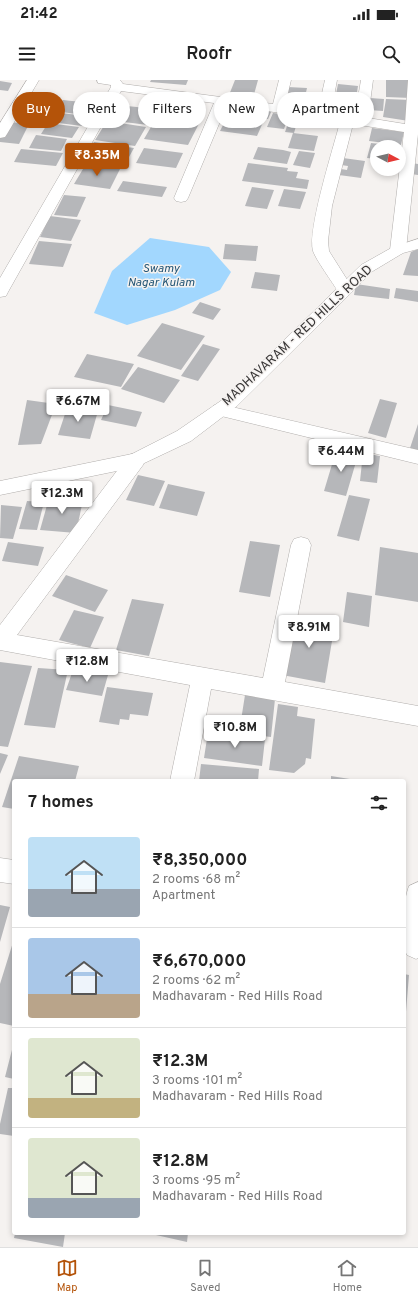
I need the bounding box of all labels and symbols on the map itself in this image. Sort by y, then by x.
north arrow [370,140,406,176]
pin: ₹8.35M [64,143,130,177]
water label: Swamy Nagar Kulam [127,261,195,291]
street label: MADHAVARAM - RED HILLS ROAD [220,262,376,410]
pin: ₹6.67M [45,389,111,423]
pin: ₹6.44M [308,439,374,473]
pin: ₹12.3M [29,481,95,515]
pin: ₹8.91M [276,615,342,649]
pin: ₹12.8M [54,649,120,683]
pin: ₹10.8M [202,715,268,749]

